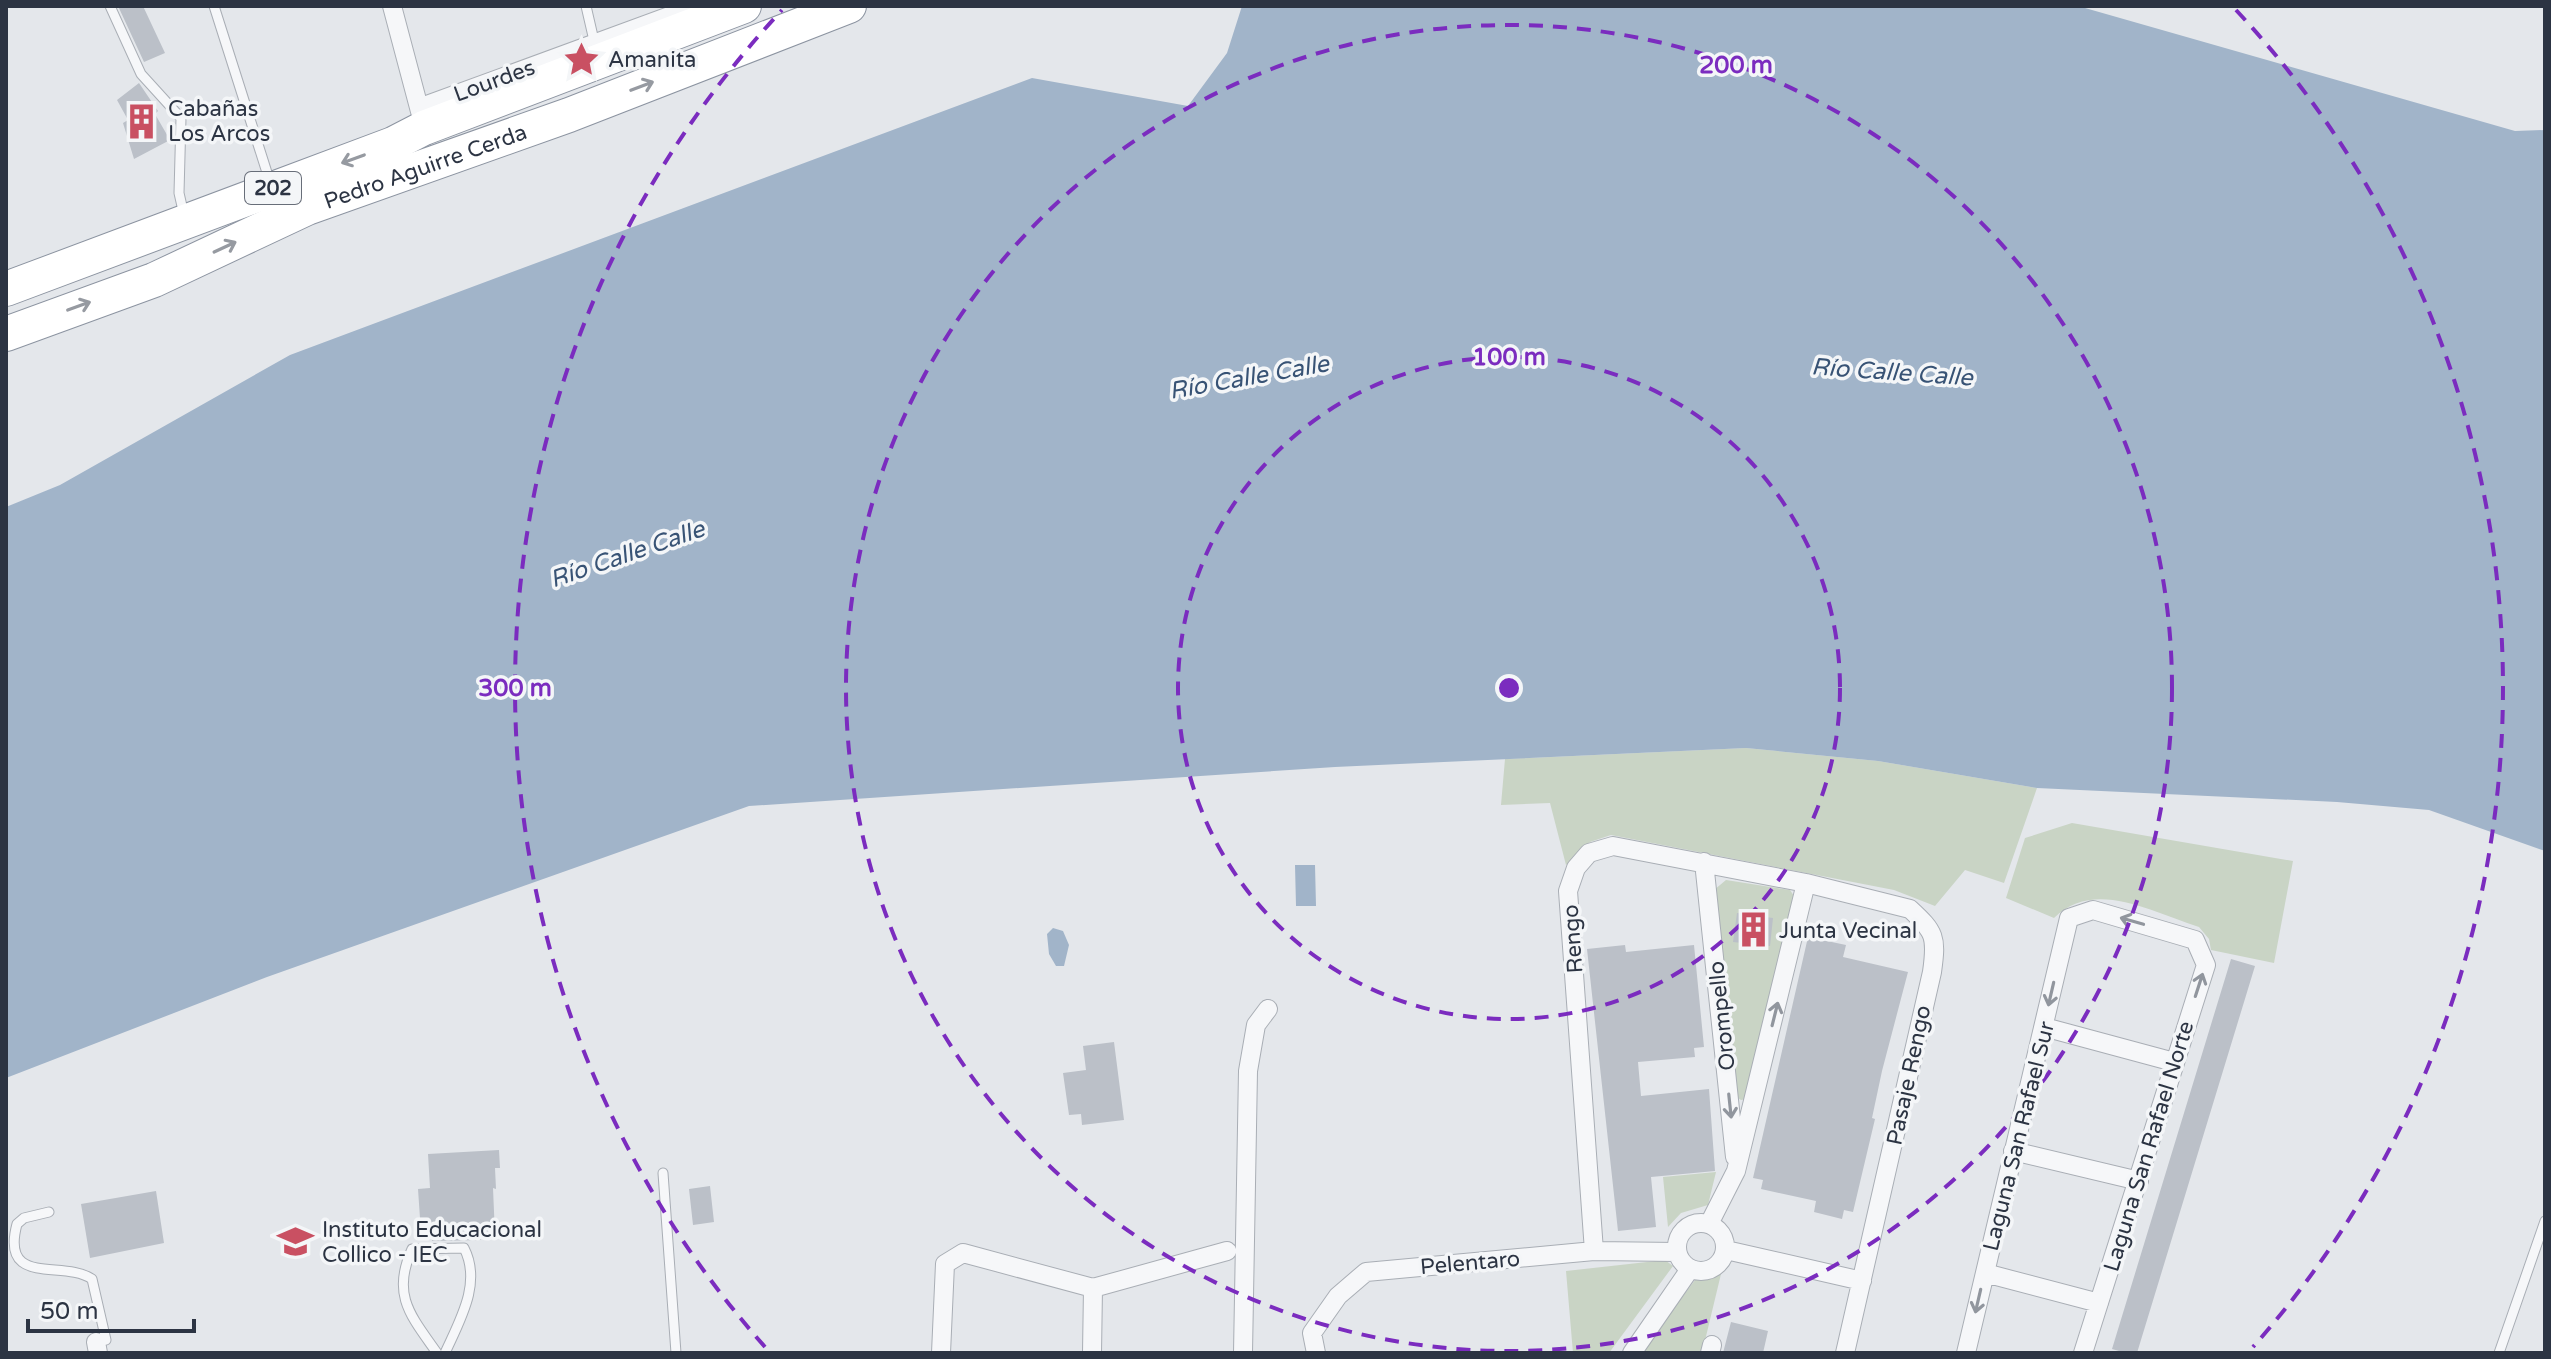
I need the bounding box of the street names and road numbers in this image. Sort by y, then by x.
street label: Lourdes [450,54,538,108]
street label: Pedro Aguirre Cerda [321,119,530,215]
road number: 202 [245,172,301,204]
street label: Rengo [1558,904,1588,974]
street label: Orompello [1703,960,1741,1072]
street label: Pasaje Rengo [1881,1003,1936,1147]
street label: Laguna San Rafael Sur [1978,1018,2060,1254]
street label: Laguna San Rafael Norte [2098,1018,2199,1275]
street label: Pelentaro [1419,1246,1521,1280]

